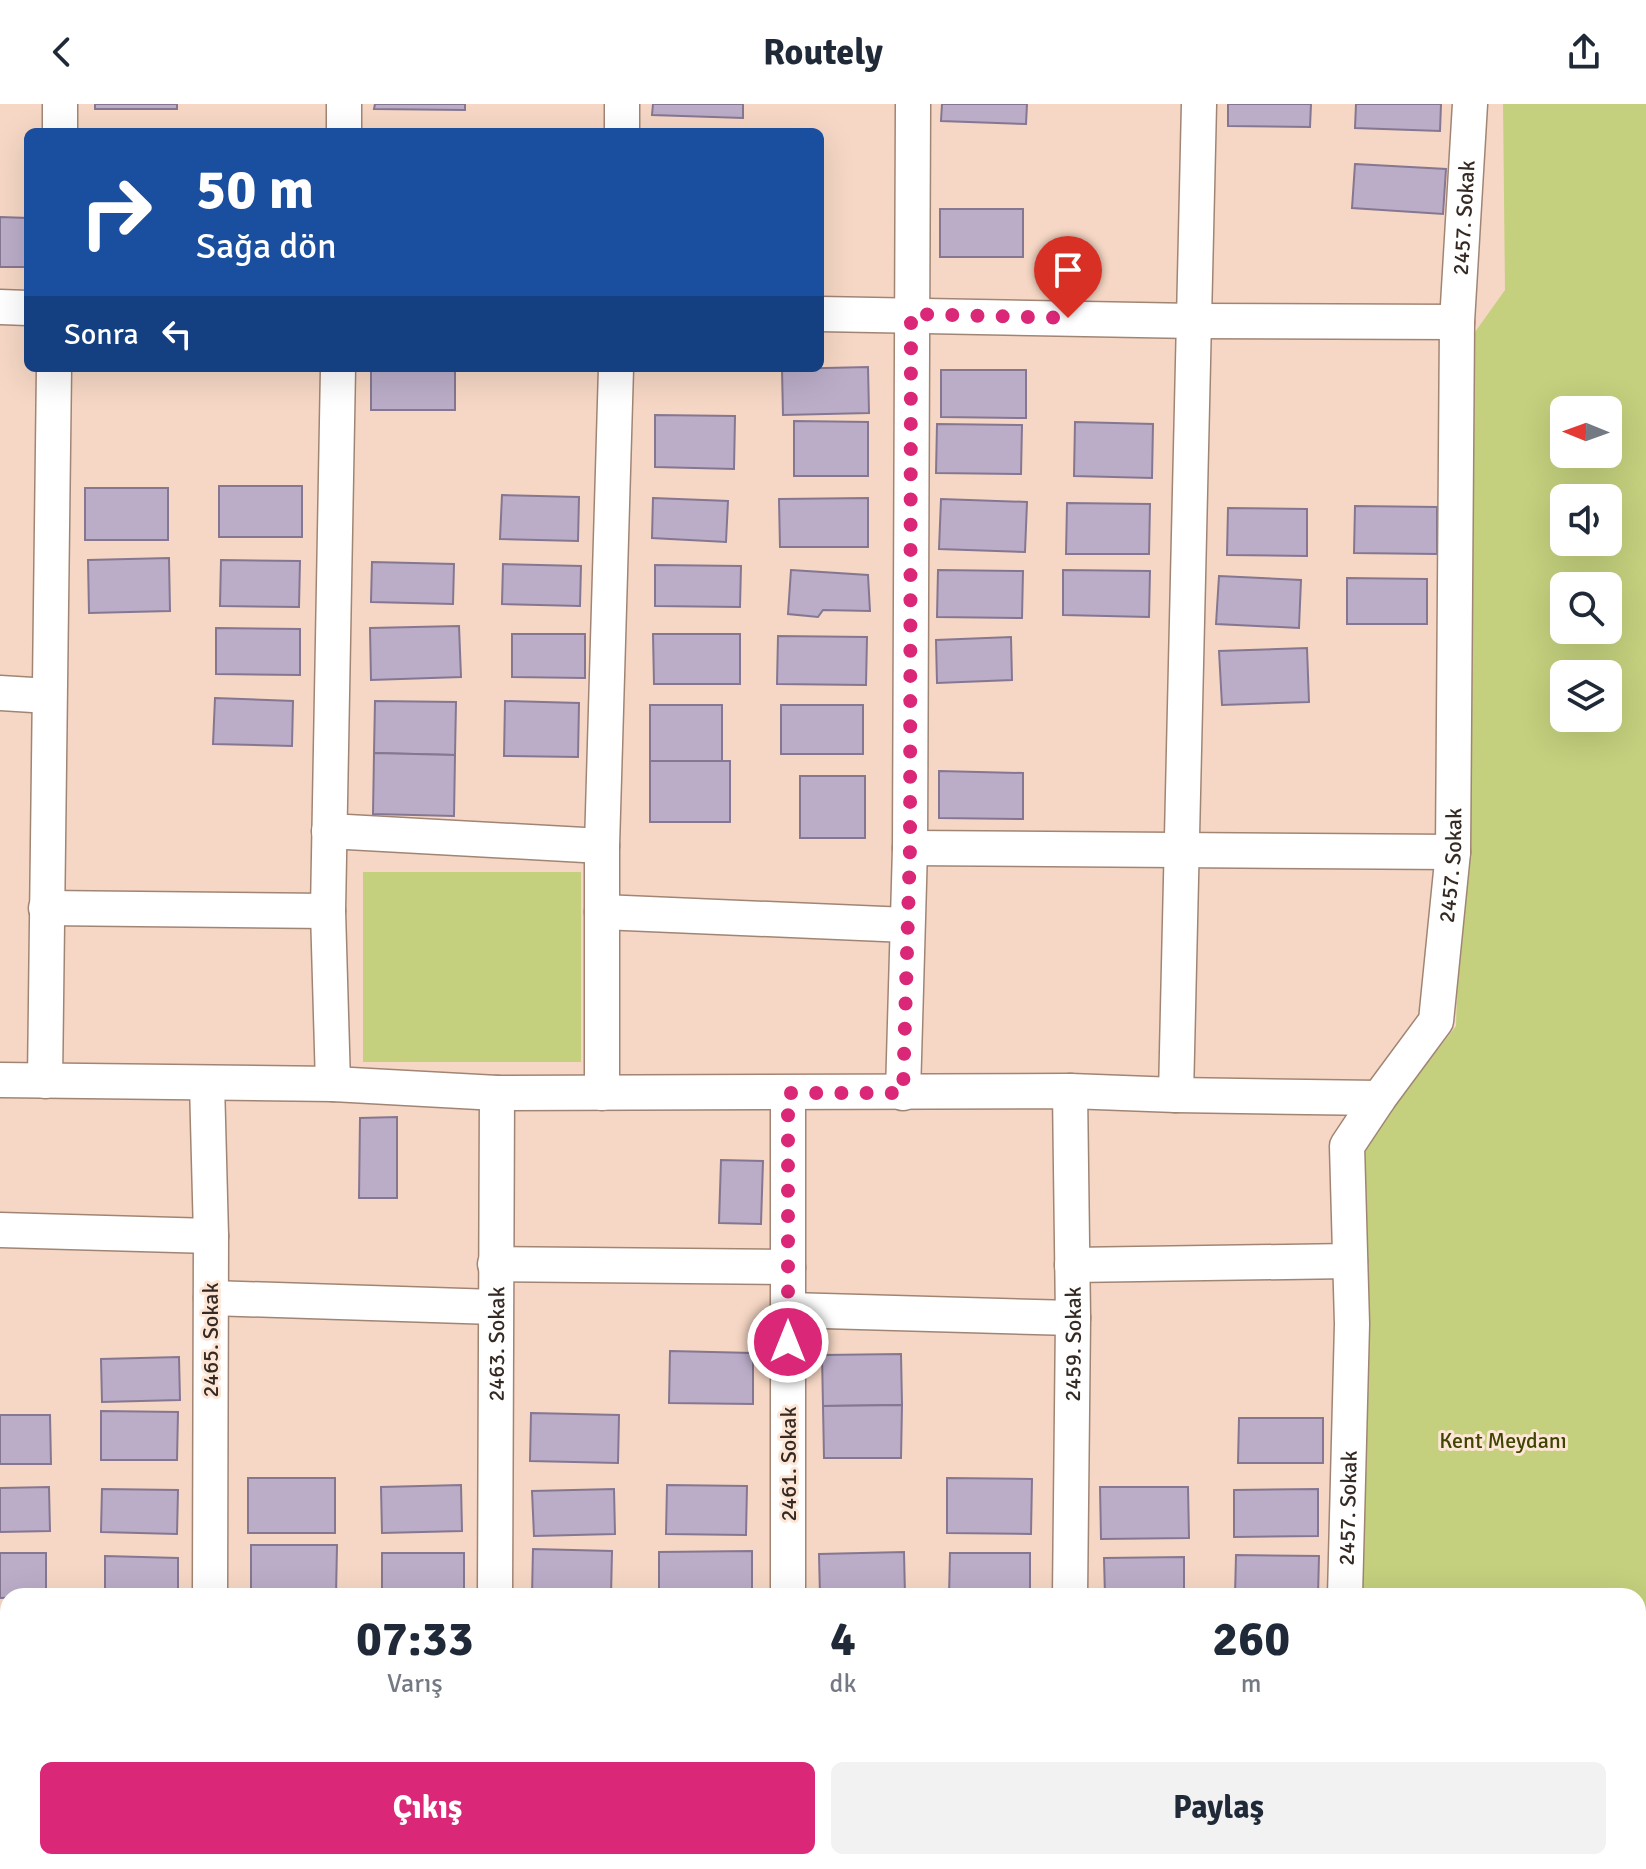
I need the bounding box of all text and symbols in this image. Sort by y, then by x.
icon: back [40,30,84,74]
text: Routely [763,30,883,75]
icon: share [1562,30,1606,74]
text: 50 m [196,155,314,224]
street label: 2457. Sokak [1447,159,1481,276]
icon: right [64,160,168,264]
text: Sağa dön [196,224,337,269]
pin [1034,236,1102,318]
icon: arrive [1046,248,1090,292]
icon: left [155,312,199,356]
text: Sonra [64,316,139,353]
north arrow [1550,396,1622,468]
map controls [1550,396,1622,732]
button: sound [1550,484,1622,556]
button: search [1550,572,1622,644]
button: layers [1550,660,1622,732]
street label: 2457. Sokak [1433,808,1467,924]
street label: 2465. Sokak [197,1282,224,1398]
street label: 2463. Sokak [483,1286,510,1402]
street label: 2459. Sokak [1059,1286,1087,1402]
position arrow [746,1300,830,1384]
street label: 2461. Sokak [775,1406,802,1522]
park label: Kent Meydanı [1439,1427,1567,1454]
street label: 2457. Sokak [1333,1450,1363,1566]
text: 07:33 [356,1610,474,1669]
text: 4 [830,1610,856,1669]
text: 260 [1212,1610,1290,1669]
text: Varış [387,1668,443,1700]
text: dk [830,1668,856,1700]
text: m [1241,1668,1262,1700]
button: Çıkış [40,1762,815,1854]
button: Paylaş [831,1762,1606,1854]

